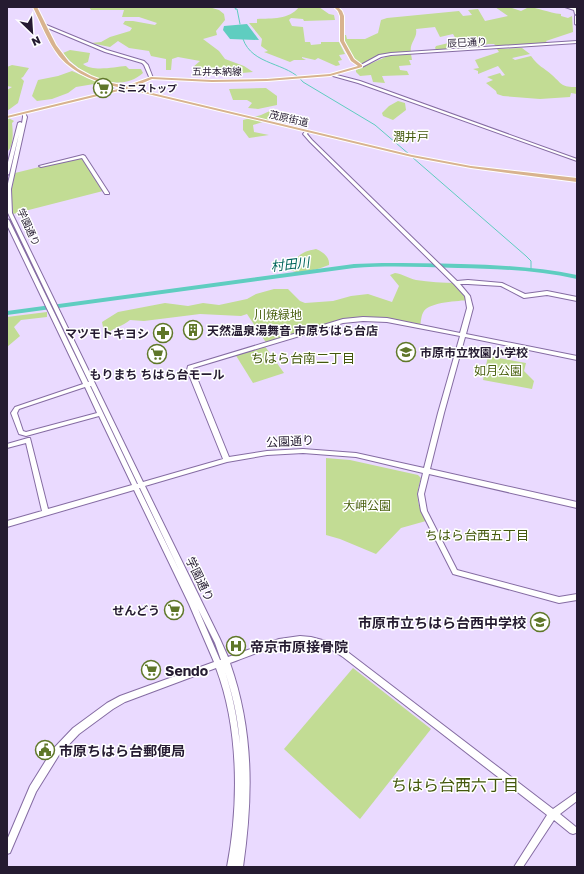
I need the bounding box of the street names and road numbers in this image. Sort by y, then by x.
street label: 辰巳通り [447,35,487,49]
street label: 五井本納線 [192,65,242,77]
street label: 茂原街道 [268,108,310,128]
street label: 学園通り [15,206,43,248]
street label: 公園通り [266,432,314,450]
street label: 学園通り [183,554,217,604]

